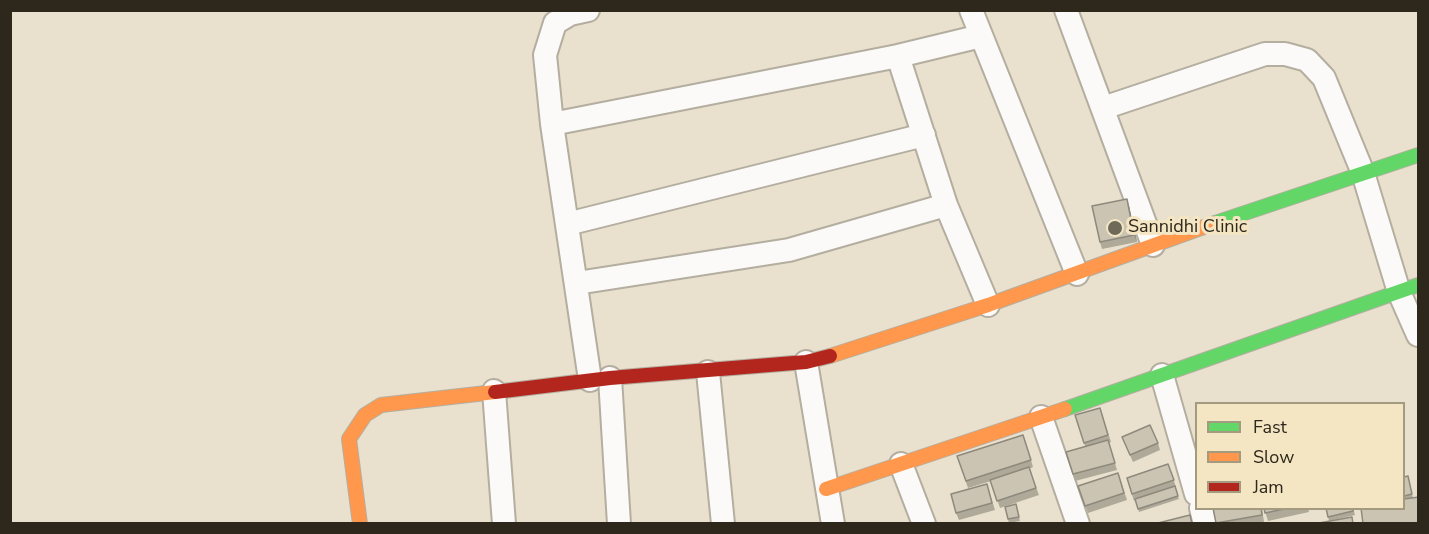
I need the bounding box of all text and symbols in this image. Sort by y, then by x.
place label: Sannidhi Clinic [1128,217,1247,239]
marker: Sannidhi Clinic [1106,219,1124,237]
legend [1195,402,1405,510]
text: Fast [1253,415,1287,439]
text: Slow [1253,445,1294,469]
text: Jam [1253,475,1284,499]

